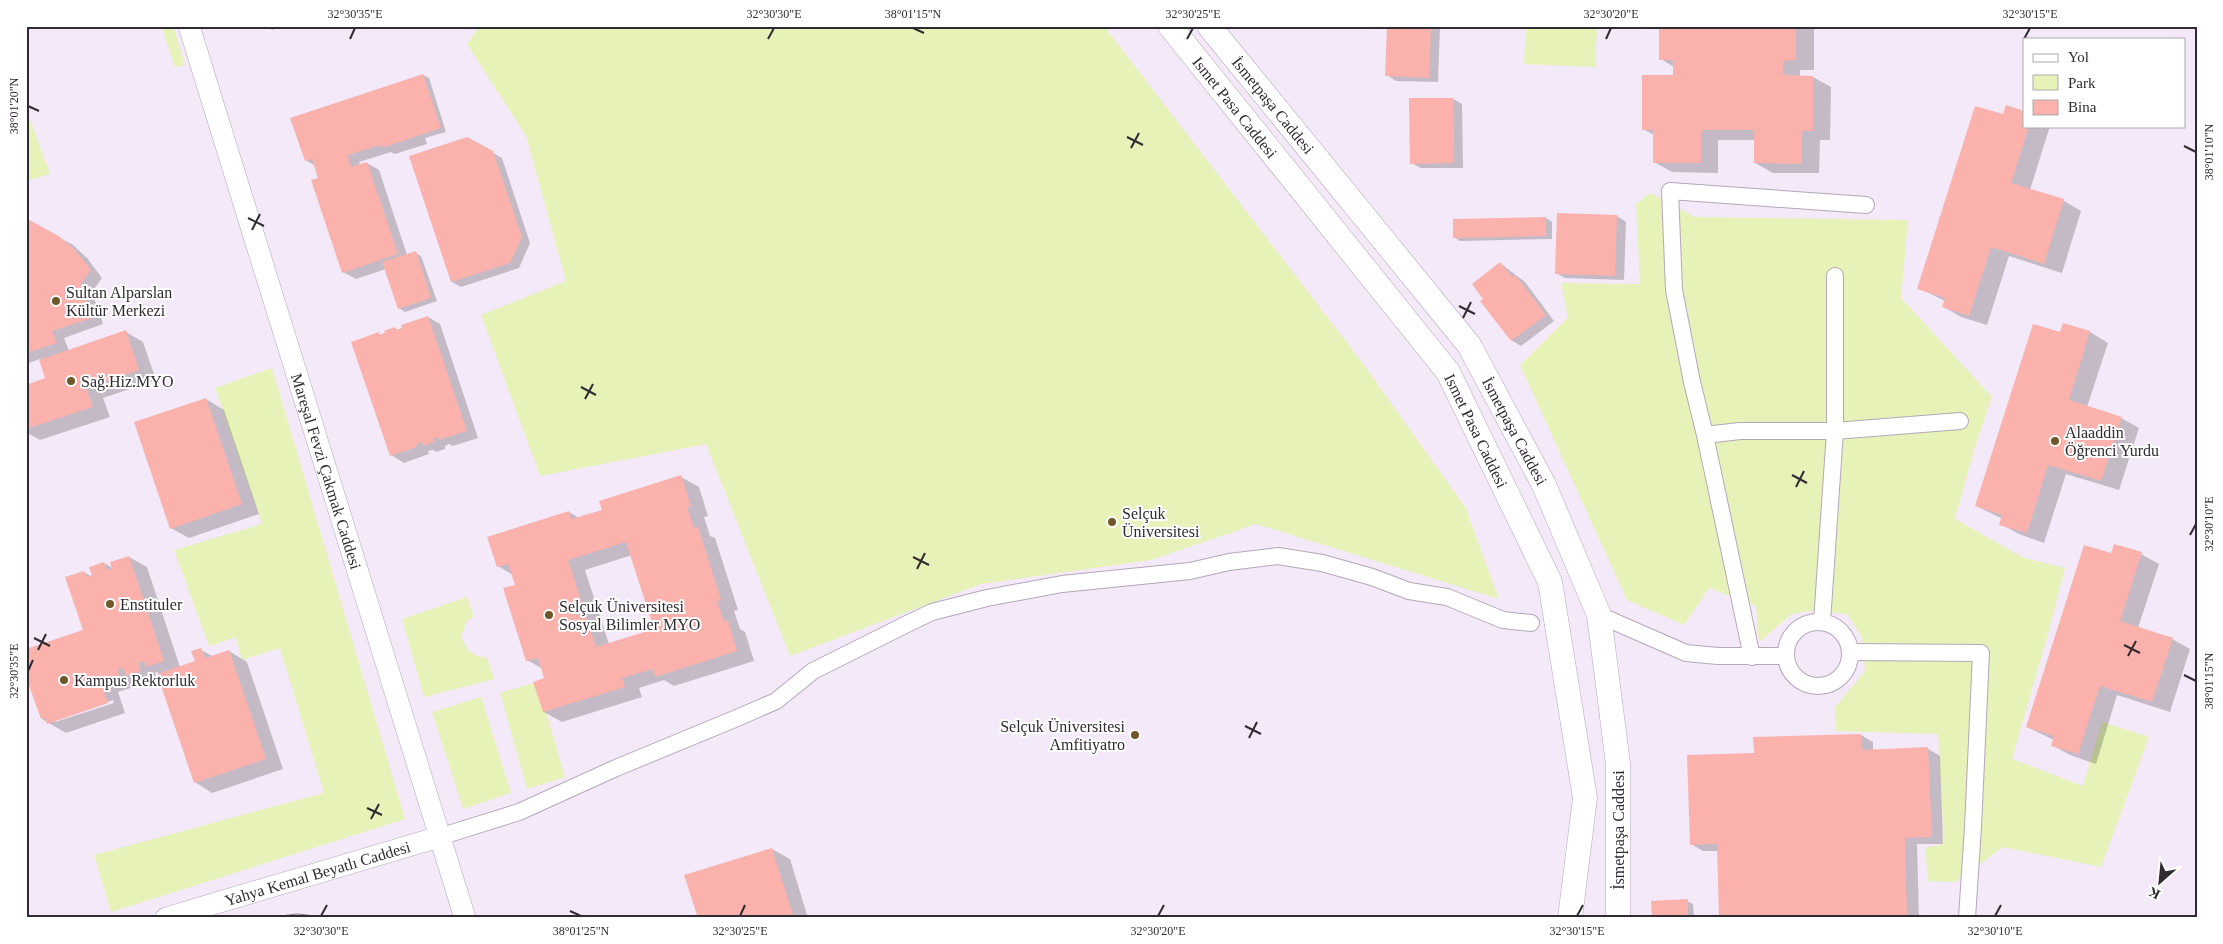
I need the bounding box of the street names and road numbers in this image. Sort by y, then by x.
street label: Ismet Pasa Caddesi [1190,53,1281,161]
street label: İsmetpaşa Caddesi [1229,53,1318,157]
street label: Mareşal Fevzi Çakmak Caddesi [288,371,365,572]
street label: Ismet Pasa Caddesi [1442,371,1512,491]
street label: İsmetpaşa Caddesi [1479,374,1551,488]
street label: İsmetpaşa Caddesi [1610,770,1628,890]
street label: Yahya Kemal Beyatlı Caddesi [223,837,413,909]

